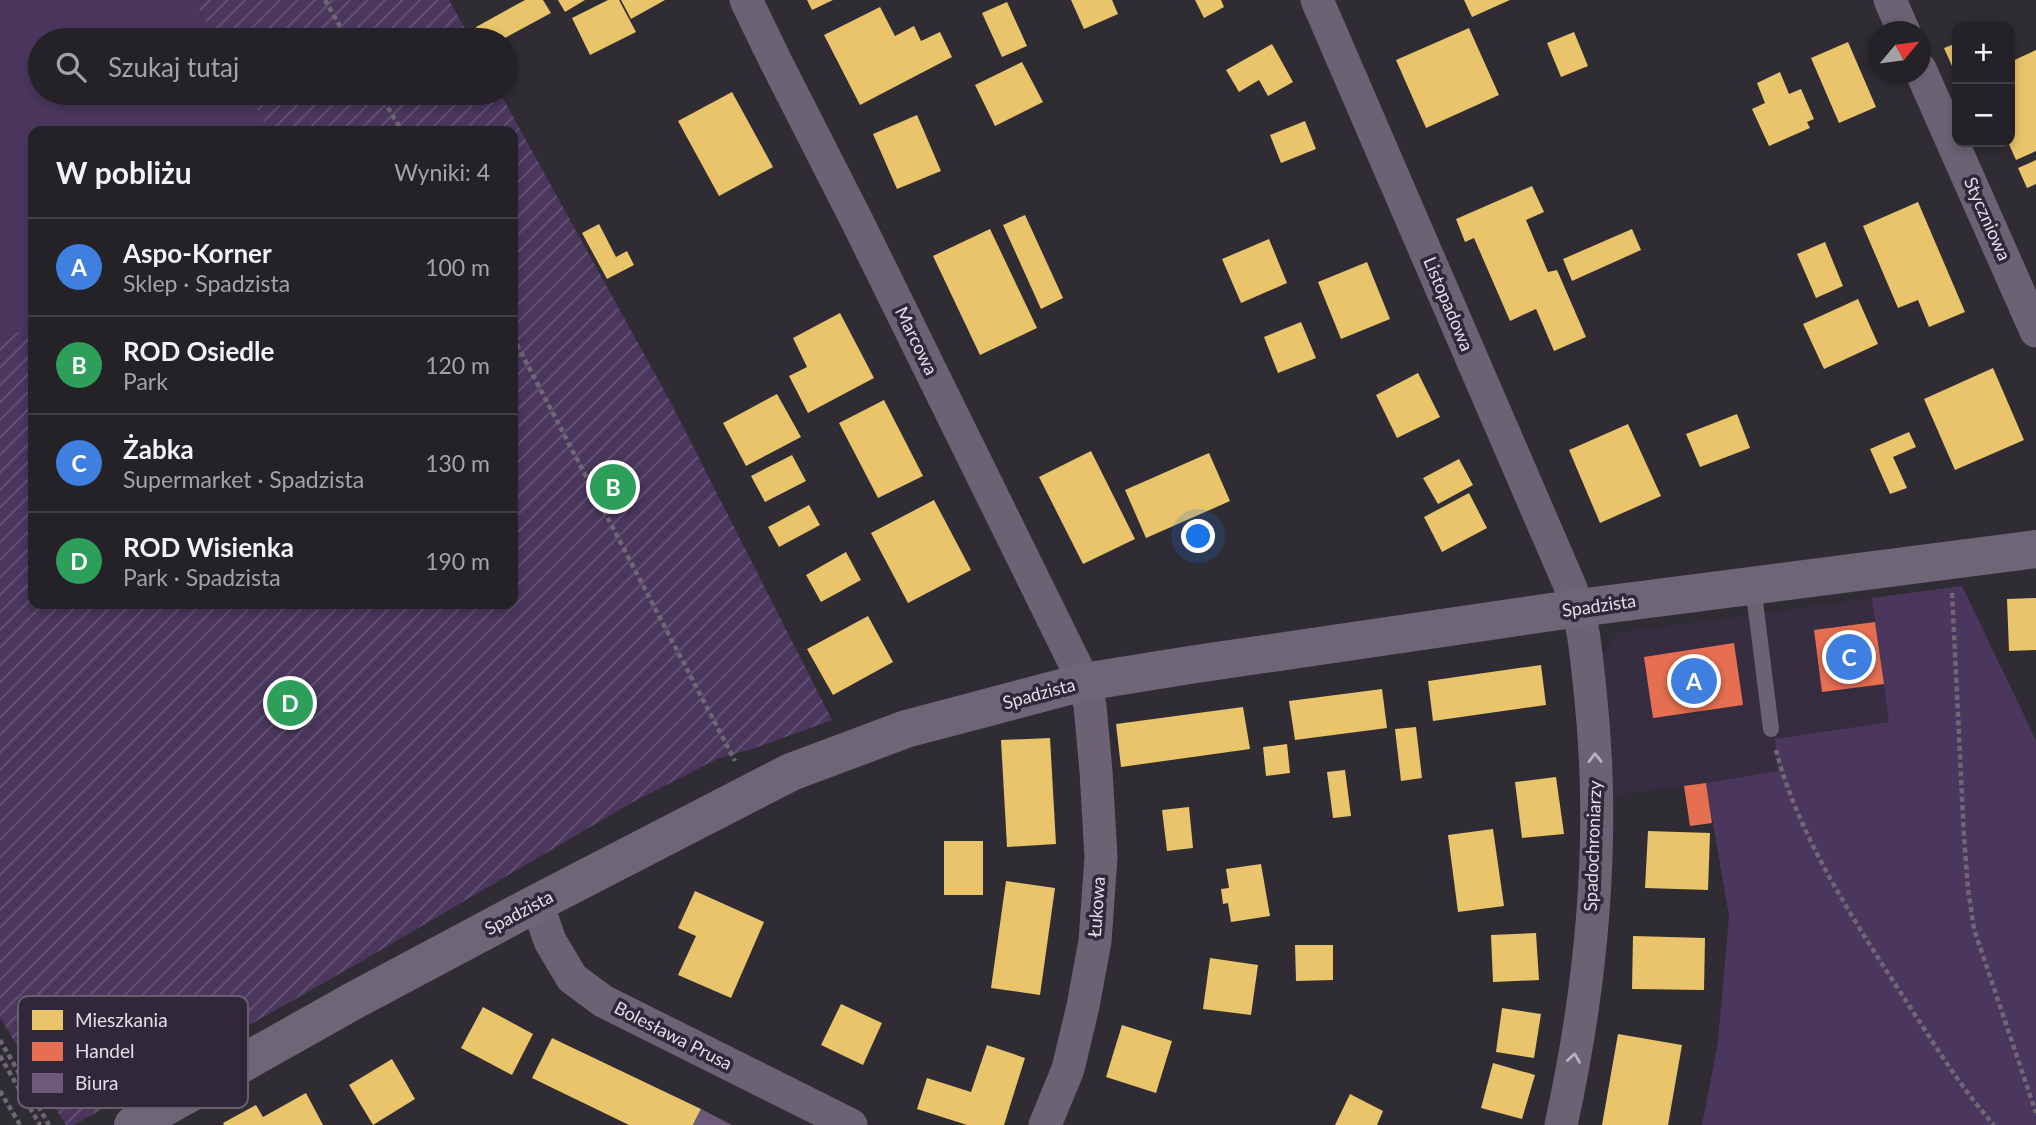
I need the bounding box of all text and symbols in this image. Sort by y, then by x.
north arrow [1868,21,1931,84]
map controls [1952,21,2015,147]
button: + [1952,21,2015,84]
search box [28,28,518,105]
icon: search [52,48,90,86]
text: Szukaj tutaj [108,51,239,83]
button: − [1952,84,2015,147]
text: W pobliżu [56,154,192,190]
text: Wyniki: 4 [394,158,490,186]
street label: Styczniowa [1960,173,2016,264]
text: Aspo-Korner [123,237,272,269]
text: A [71,253,87,281]
text: 100 m [425,253,490,281]
street label: Listopadowa [1419,253,1479,354]
text: Sklep · Spadzista [123,269,290,297]
street label: Marcowa [891,303,943,378]
text: ROD Osiedle [123,335,274,367]
text: B [71,351,87,379]
text: 120 m [425,351,490,379]
text: Park [123,367,168,395]
text: Żabka [123,433,194,465]
text: C [71,449,87,477]
text: 130 m [425,449,490,477]
pin: B [590,461,636,513]
text: Supermarket · Spadzista [123,465,364,493]
your location [1181,519,1215,553]
text: ROD Wisienka [123,531,294,563]
text: D [70,547,88,575]
text: 190 m [425,547,490,575]
text: Park · Spadzista [123,563,281,591]
street label: Spadzista [1561,589,1637,621]
pin: C [1826,631,1872,683]
pin: A [1671,655,1717,707]
street label: Spadzista [1000,673,1077,713]
pin: D [267,677,313,729]
one-way arrow [1588,753,1603,764]
street label: Spadochroniarzy [1579,779,1605,912]
street label: Łukowa [1083,876,1109,938]
street label: Spadzista [481,885,557,939]
legend [18,996,248,1108]
street label: Bolesława Prusa [611,996,736,1074]
text: Mieszkania [75,1008,168,1031]
text: Handel [75,1039,134,1062]
one-way arrow [1566,1052,1581,1064]
text: Biura [75,1071,118,1094]

